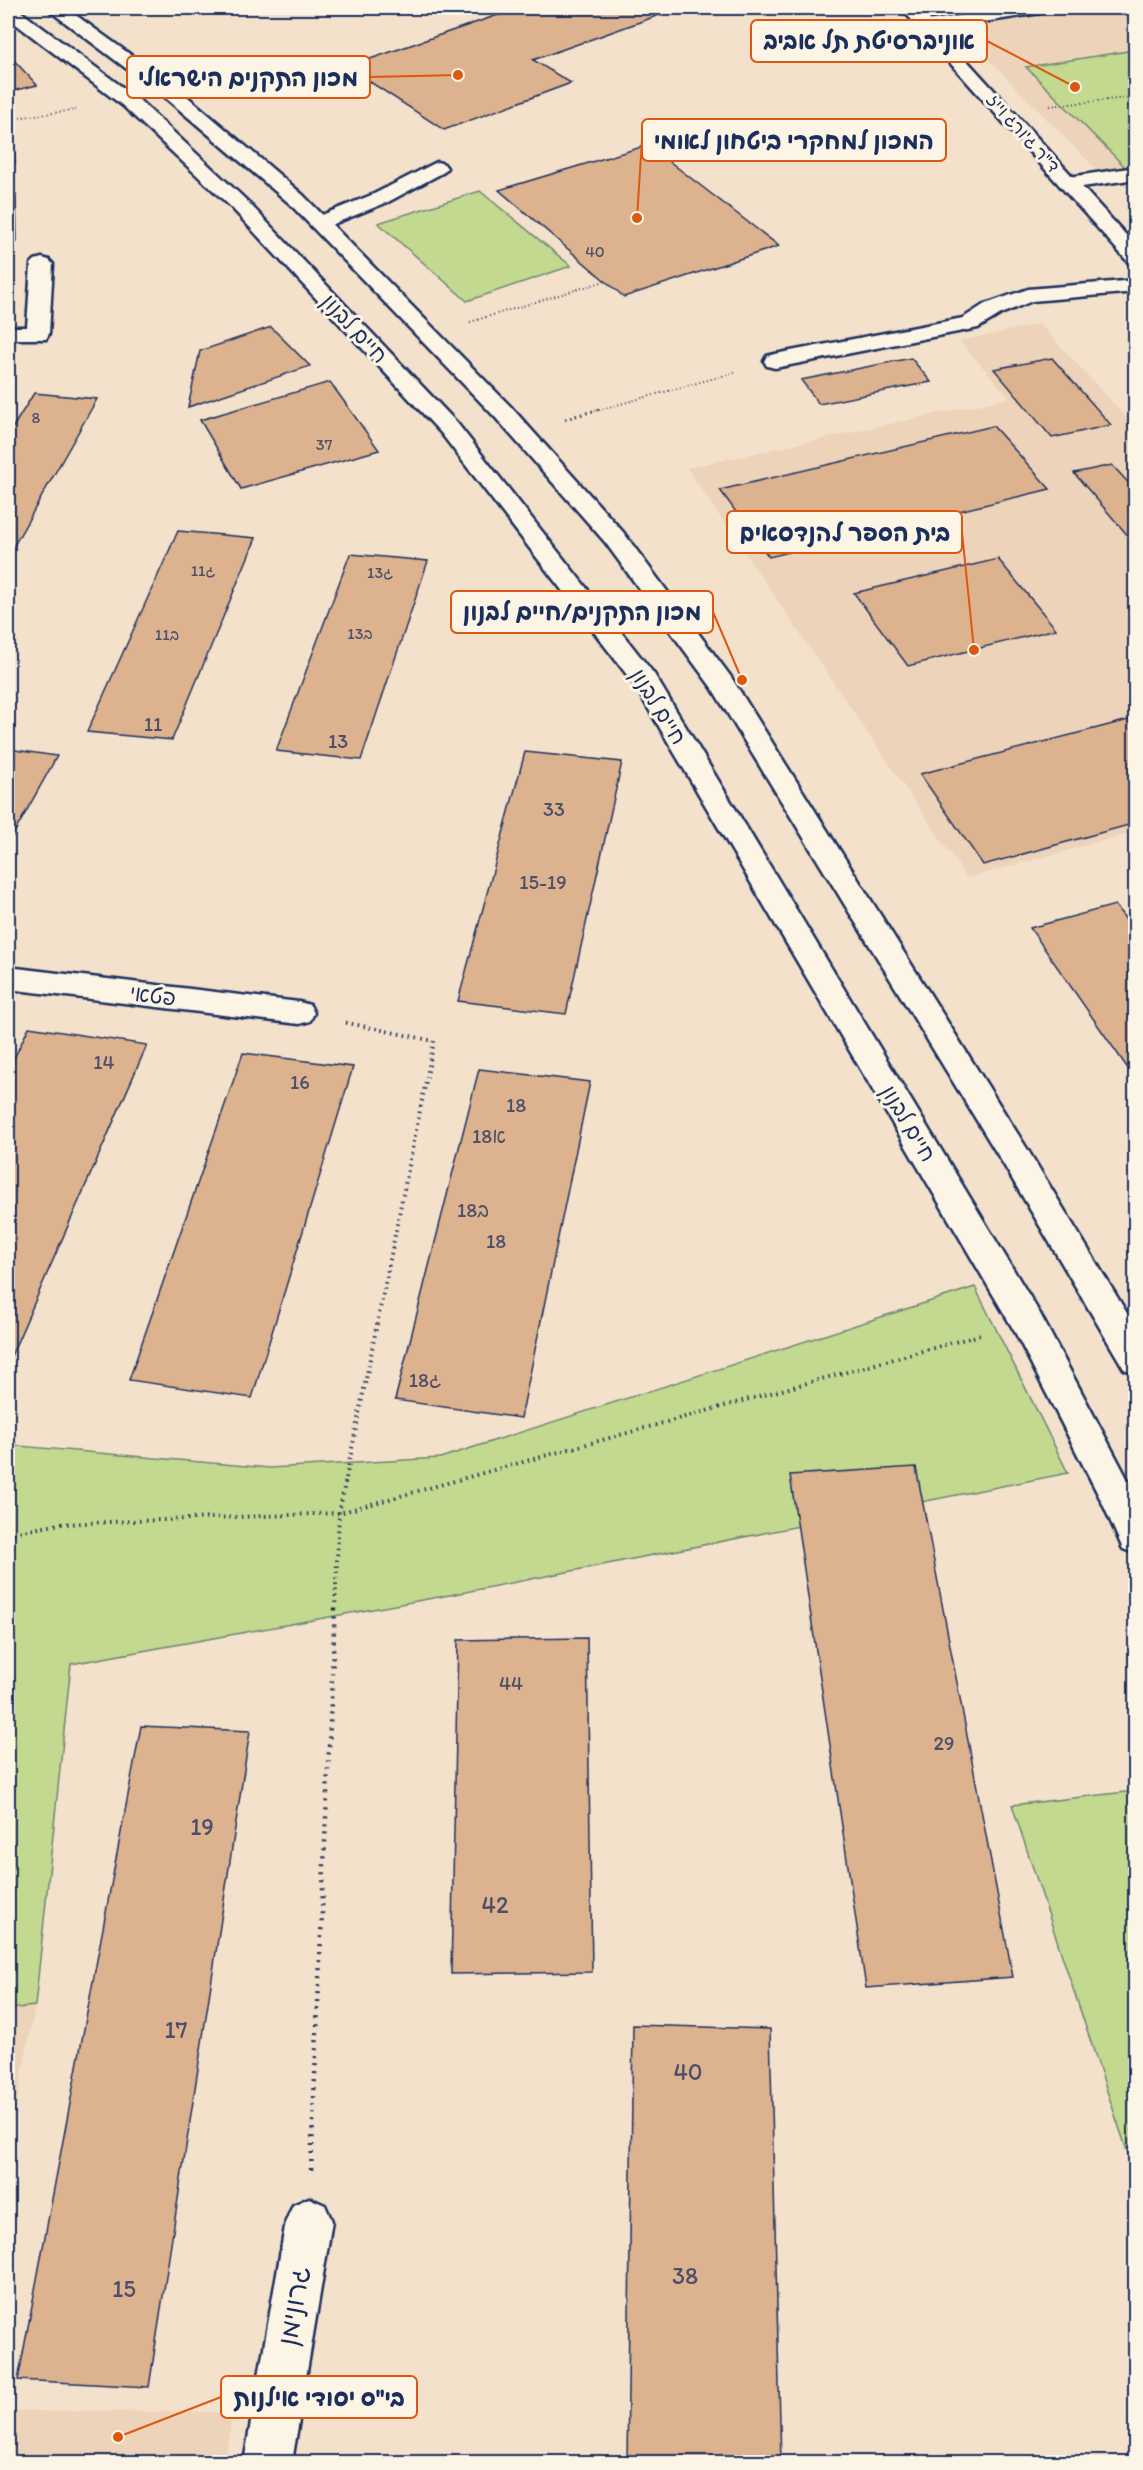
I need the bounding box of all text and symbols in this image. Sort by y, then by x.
callout: אוניברסיטת תל אביב [751,20,987,62]
text: אוניברסיטת תל אביב [763,26,975,56]
callout: מכון התקנים הישראלי [127,56,370,98]
text: מכון התקנים הישראלי [138,63,358,93]
street label: ד"ר ג'ורג וייז [982,89,1064,177]
callout: המכון למחקרי ביטחון לאומי [642,119,946,161]
text: המכון למחקרי ביטחון לאומי [654,126,934,155]
house number: 40 [585,242,605,261]
street label: חיים לבנון [316,288,394,369]
house number: 8 [32,408,41,427]
house number: 37 [316,435,332,454]
callout: בית הספר להנדסאים [727,511,962,553]
text: בית הספר להנדסאים [740,518,951,548]
house number: 11ג [191,561,216,580]
house number: 13ג [367,563,393,582]
callout: מכון התקנים/חיים לבנון [451,591,713,633]
text: מכון התקנים/חיים לבנון [463,597,701,627]
house number: 13ב [347,624,373,643]
house number: 11ב [155,625,179,644]
street label: חיים לבנון [625,663,693,750]
house number: 11 [144,712,162,736]
house number: 13 [328,729,348,753]
house number: 33 [543,797,565,821]
house number: 15-19 [519,870,567,894]
street label: פטאי [128,979,178,1012]
house number: 14 [93,1050,115,1074]
house number: 16 [290,1070,310,1094]
street label: חיים לבנון [875,1080,942,1167]
house number: 18 [506,1093,526,1117]
house number: 18א [472,1124,506,1148]
house number: 18ב [457,1198,489,1222]
house number: 18 [486,1229,506,1253]
house number: 18ג [409,1368,441,1392]
house number: 44 [499,1671,523,1695]
house number: 29 [934,1731,954,1755]
house number: 19 [190,1812,214,1841]
house number: 42 [481,1890,509,1919]
house number: 17 [164,2015,188,2044]
house number: 40 [673,2057,703,2086]
house number: 38 [672,2261,698,2290]
street label: גרונימן [270,2264,318,2348]
house number: 15 [112,2274,136,2303]
callout: בי"ס יסודי אילנות [221,2376,417,2418]
text: בי"ס יסודי אילנות [233,2383,405,2412]

